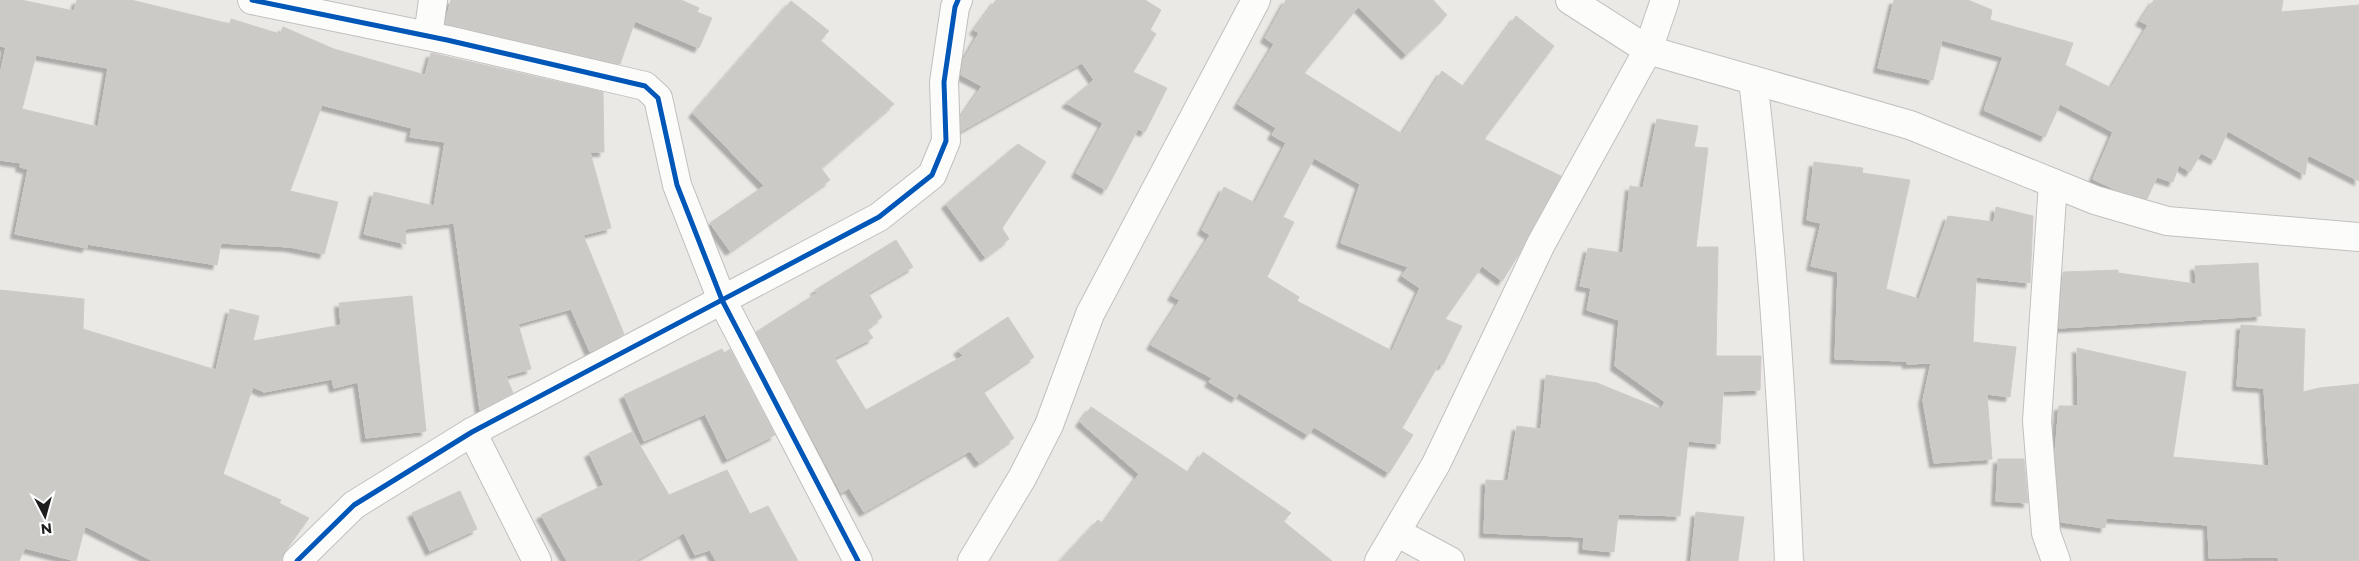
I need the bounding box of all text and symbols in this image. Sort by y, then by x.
north arrow [20,491,70,541]
text: N [40,519,53,538]

